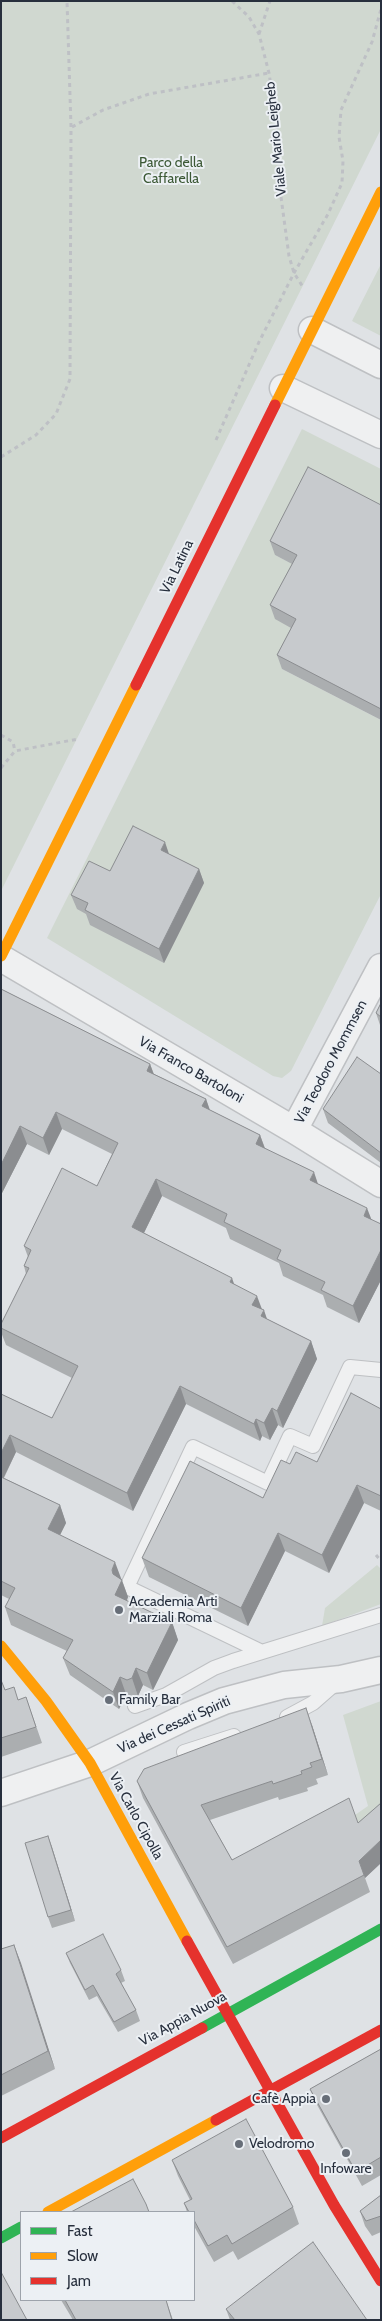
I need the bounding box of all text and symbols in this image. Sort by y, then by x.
street label: Viale Mario Leigheb [262,81,290,197]
park label: Parco della Caffarella [139,155,203,188]
street label: Via Latina [157,537,197,597]
street label: Via Teodoro Mommsen [291,997,371,1127]
street label: Via Franco Bartoloni [136,1033,246,1107]
place label: Accademia Arti Marziali Roma [129,1594,218,1626]
marker: Accademia Arti Marziali Roma [113,1604,125,1616]
place label: Family Bar [119,1692,180,1708]
street label: Via dei Cessati Spiriti [115,1693,233,1757]
marker: Family Bar [103,1694,115,1706]
street label: Via Carlo Cipolla [105,1770,167,1862]
street label: Via Appia Nuova [136,1988,230,2050]
place label: Cafè Appia [252,2091,316,2107]
marker: Cafè Appia [320,2093,332,2105]
place label: Velodromo [249,2136,314,2152]
marker: Velodromo [233,2138,245,2150]
marker: Infoware [340,2147,352,2159]
place label: Infoware [320,2161,372,2177]
legend [20,2211,195,2301]
text: Fast [67,2222,92,2240]
text: Slow [67,2247,98,2265]
text: Jam [67,2272,91,2290]

